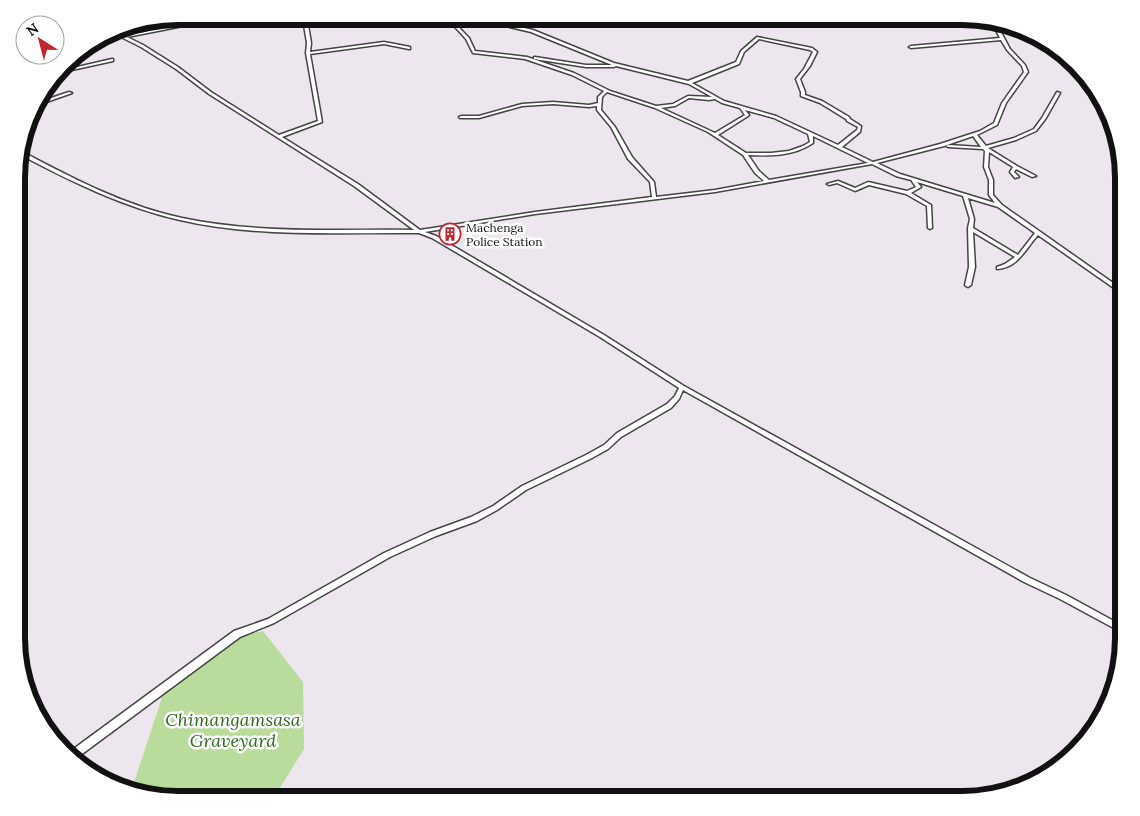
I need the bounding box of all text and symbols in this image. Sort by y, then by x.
north arrow [15,15,65,65]
text: N [23,19,42,40]
place label: Machenga Police Station [466,220,543,249]
building icon: Machenga Police Station [438,222,462,246]
park label: Chimangamsasa Graveyard [165,708,301,752]

